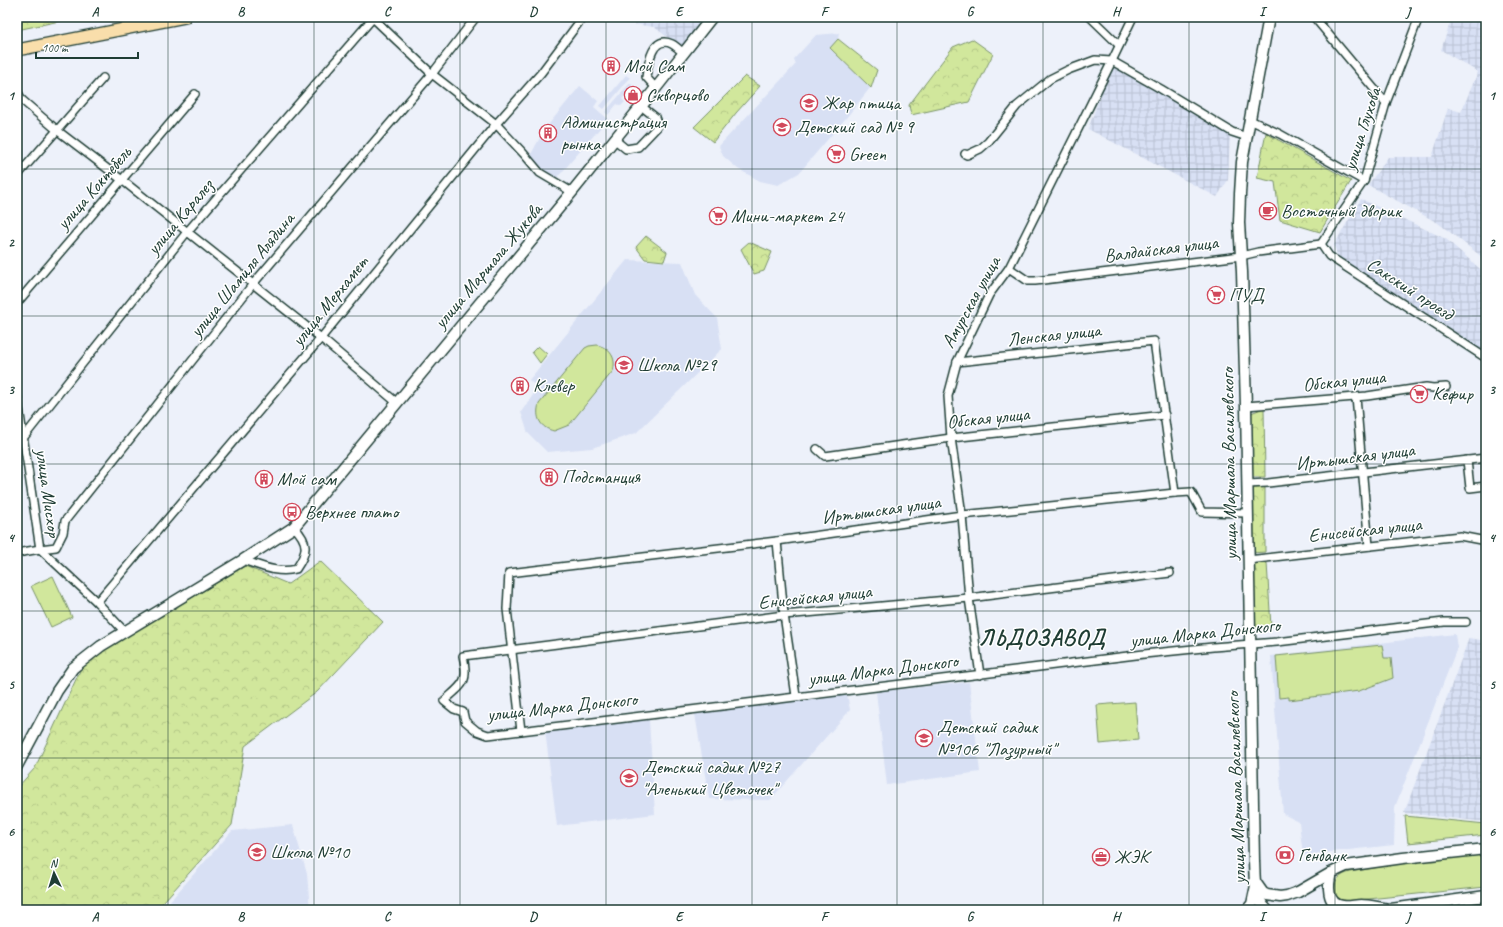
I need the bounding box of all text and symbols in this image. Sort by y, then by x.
text: A [92,4,100,20]
text: B [238,4,246,20]
text: C [384,4,392,20]
text: D [529,4,538,20]
text: E [676,4,685,20]
text: F [821,4,830,20]
text: G [967,4,975,20]
text: H [1112,4,1122,20]
text: I [1259,4,1268,20]
text: J [1405,4,1412,20]
scale bar [36,34,138,60]
text: 100 m [42,40,69,56]
place label: Мой Сам [624,54,685,78]
building icon: Мой Сам [601,56,621,76]
place label: Скворцово [646,83,710,107]
street label: улица Глухова [1337,83,1387,174]
shop icon: Скворцово [623,85,643,105]
text: 1 [8,88,16,104]
text: 1 [1489,88,1497,104]
place label: Жар птица [822,91,903,115]
school or university icon: Жар птица [799,93,819,113]
place label: Администрация рынка [561,110,668,156]
place label: Детский сад № 9 [795,115,915,139]
school or university icon: Детский сад № 9 [772,117,792,137]
building icon: Администрация рынка [538,123,558,143]
street label: улица Коктебель [51,140,138,235]
place label: Green [849,142,886,166]
supermarket icon: Green [826,144,846,164]
street label: улица Каралез [141,173,220,261]
street label: улица Маршала Жукова [428,197,549,334]
place label: Восточный дворик [1281,199,1403,223]
cafe icon: Восточный дворик [1258,201,1278,221]
place label: Мини-маркет 24 [731,204,846,228]
street label: улица Шамиля Алядина [184,206,301,343]
supermarket icon: Мини-маркет 24 [708,206,728,226]
street label: Валдайская улица [1103,230,1221,268]
text: 2 [8,235,15,251]
text: 2 [1489,235,1496,251]
street label: улица Мерхамет [285,250,375,352]
street label: Амурская улица [936,250,1007,352]
street label: Сакский проезд [1362,252,1460,327]
place label: ПУД [1229,283,1265,307]
supermarket icon: ПУД [1206,285,1226,305]
street label: Ленская улица [1006,318,1104,352]
place label: Школа №29 [637,353,718,377]
school or university icon: Школа №29 [614,355,634,375]
street label: улица Маршала Василевского [1215,365,1243,561]
street label: Обская улица [1302,365,1388,397]
place label: Клевер [533,374,576,398]
building icon: Клевер [510,376,530,396]
text: 3 [8,382,15,398]
place label: Кефир [1432,382,1475,406]
text: 3 [1489,382,1496,398]
supermarket icon: Кефир [1409,384,1429,404]
street label: Обская улица [946,402,1032,434]
street label: Иртышская улица [1294,438,1417,476]
street label: улица Мисхор [30,446,66,541]
place label: Подстанция [562,465,641,489]
place label: Мой сам [277,467,338,491]
building icon: Подстанция [539,467,559,487]
building icon: Мой сам [254,469,274,489]
street label: Иртышская улица [820,490,943,530]
place label: Верхнее плато [305,500,400,524]
bus stop icon: Верхнее плато [282,502,302,522]
street label: Енисейская улица [1307,512,1424,548]
text: 4 [8,530,16,546]
text: 4 [1489,530,1497,546]
street label: Енисейская улица [757,579,874,615]
street label: улица Марка Донского [1128,613,1283,653]
district label: ЛЬДОЗАВОД [978,623,1106,652]
street label: улица Марка Донского [806,649,961,691]
text: 5 [8,677,15,693]
text: 5 [1489,677,1496,693]
street label: улица Марка Донского [485,687,640,727]
street label: улица Маршала Василевского [1221,689,1251,886]
place label: Детский садик №106 "Лазурный" [937,715,1059,761]
school or university icon: Детский садик №106 "Лазурный" [914,728,934,748]
place label: Детский садик №27 "Аленький Цветочек" [642,755,781,801]
school or university icon: Детский садик №27 "Аленький Цветочек" [619,768,639,788]
text: 6 [8,824,15,840]
text: 6 [1489,824,1496,840]
place label: Школа №10 [270,840,351,864]
school or university icon: Школа №10 [247,842,267,862]
place label: Генбанк [1298,843,1348,867]
place label: ЖЭК [1114,845,1152,869]
bank icon: Генбанк [1275,845,1295,865]
office icon: ЖЭК [1091,847,1111,867]
north arrow [34,853,74,893]
text: N [49,856,59,870]
text: A [92,909,100,925]
text: B [238,909,246,925]
text: C [384,909,392,925]
text: D [529,909,538,925]
text: E [676,909,685,925]
text: F [821,909,830,925]
text: G [967,909,975,925]
text: H [1112,909,1122,925]
text: I [1259,909,1268,925]
text: J [1405,909,1412,925]

